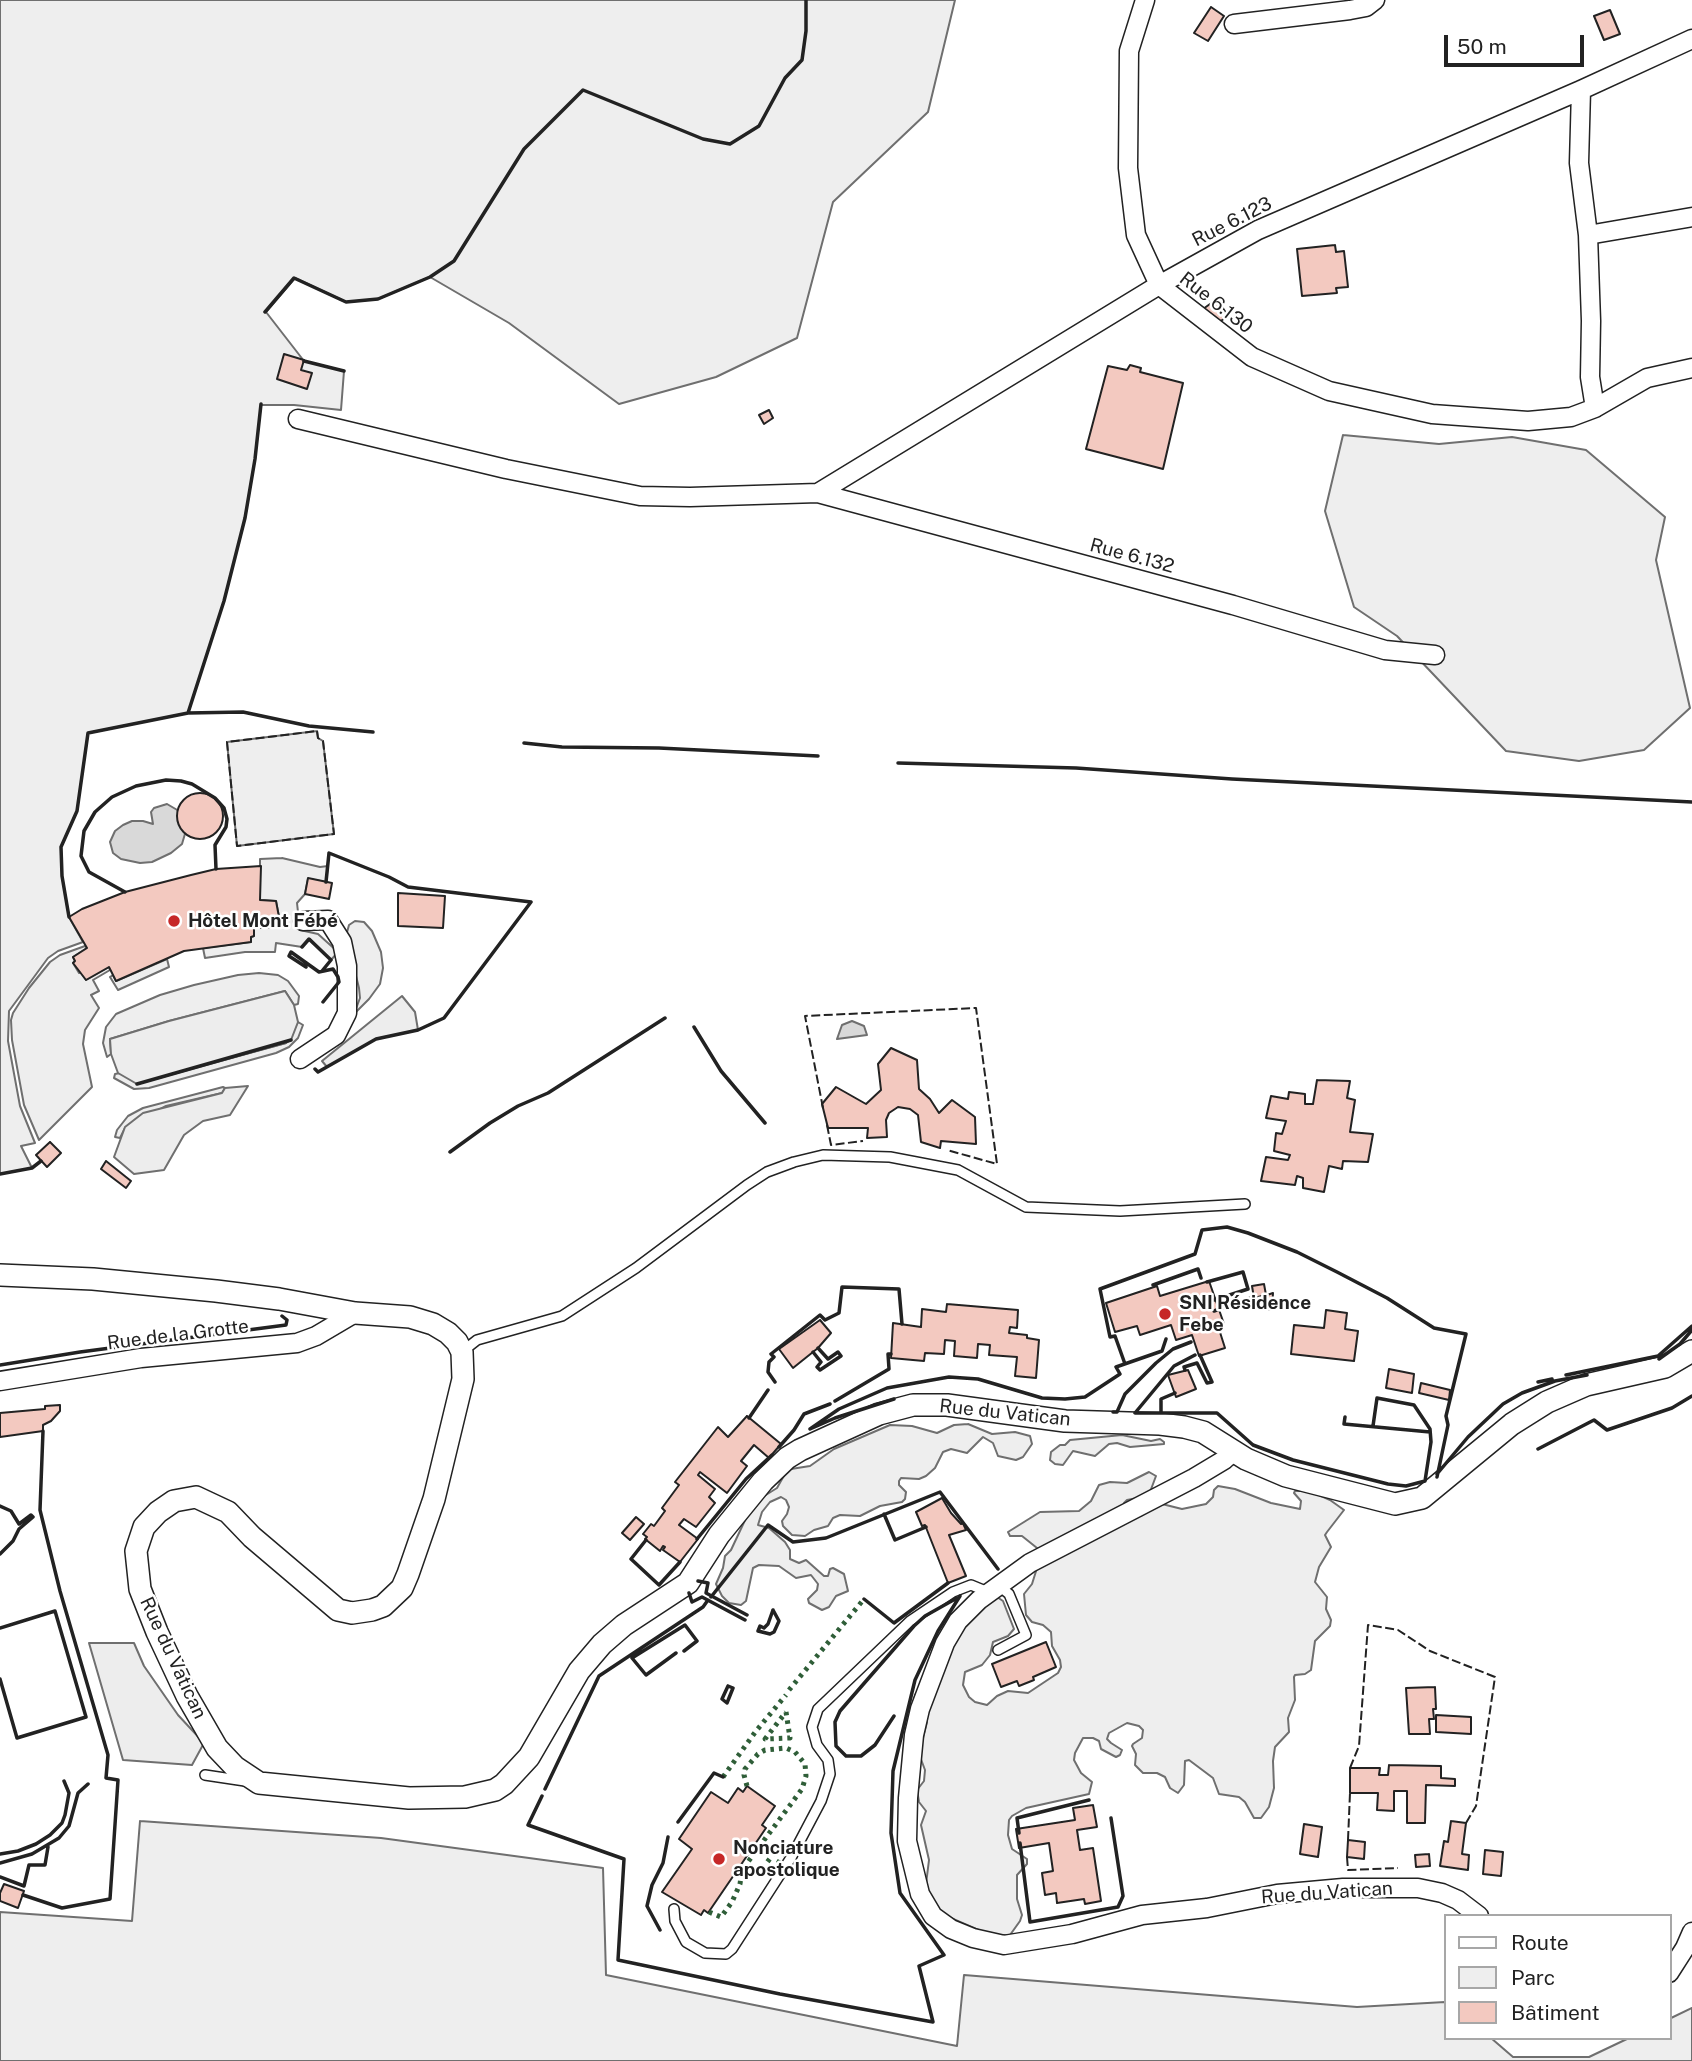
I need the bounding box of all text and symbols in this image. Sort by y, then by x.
scale bar [1447,21,1587,65]
text: 50 m [1457,34,1507,59]
street label: Rue 6.123 [1188,192,1276,252]
street label: Rue 6.130 [1175,267,1257,339]
street label: Rue 6.132 [1087,534,1177,578]
place label: Hôtel Mont Fébé [188,910,338,932]
marker: Hôtel Mont Fébé [166,913,182,929]
place label: SNI Résidence Febe [1179,1292,1311,1336]
marker: SNI Résidence Febe [1157,1306,1173,1322]
street label: Rue de la Grotte [106,1315,250,1355]
street label: Rue du Vatican [938,1395,1072,1431]
street label: Rue du Vatican [135,1593,211,1723]
place label: Nonciature apostolique [733,1837,840,1881]
marker: Nonciature apostolique [711,1851,727,1867]
street label: Rue du Vatican [1260,1877,1394,1909]
legend [1444,1914,1671,2040]
text: Route [1511,1930,1569,1955]
text: Parc [1511,1965,1555,1990]
text: Bâtiment [1511,2000,1600,2025]

